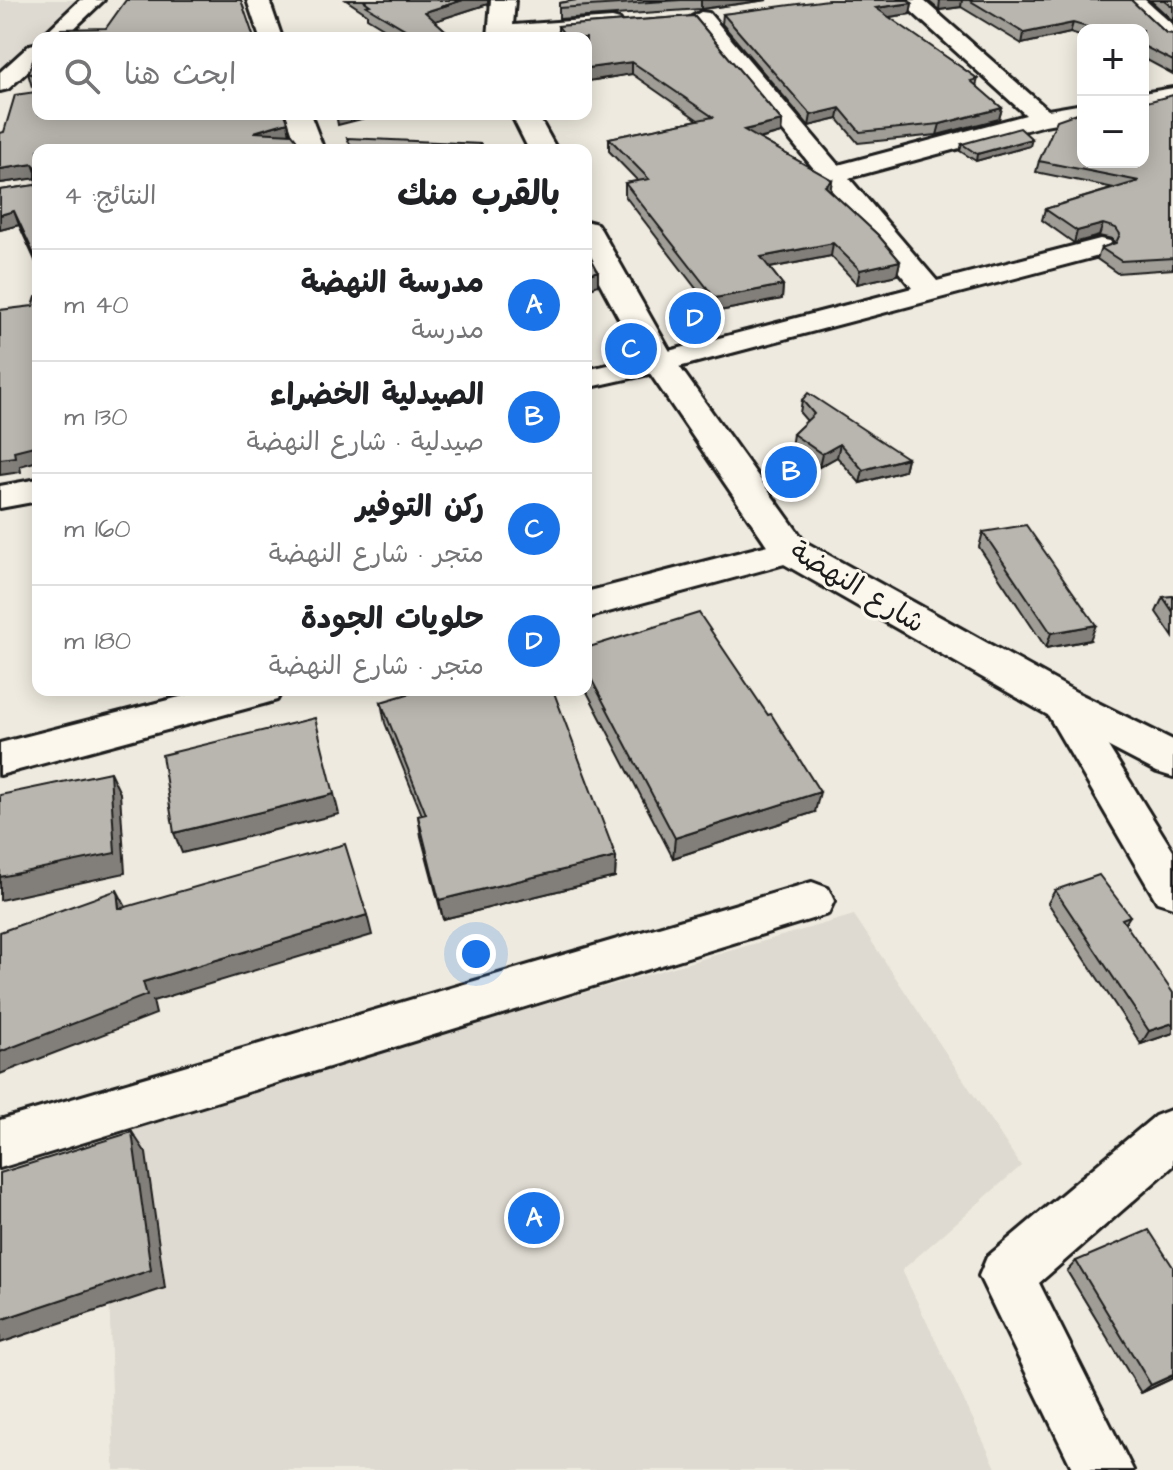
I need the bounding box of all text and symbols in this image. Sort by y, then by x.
map controls [1077,24,1149,168]
button: + [1077,24,1149,96]
search box [32,32,592,120]
icon: search [60,54,104,98]
text: ابحث هنا [124,54,236,96]
button: − [1077,96,1149,168]
text: بالقرب منك [397,171,560,219]
text: النتائج: 4 [64,178,156,214]
text: مدرسة النهضة [301,262,484,304]
text: 40 m [64,287,129,323]
text: A [526,287,542,323]
pin: D [669,288,721,348]
text: مدرسة [412,312,484,348]
pin: C [605,319,657,379]
text: الصيدلية الخضراء [270,374,484,416]
text: 130 m [64,399,128,435]
text: B [525,399,543,435]
text: صيدلية · شارع النهضة [247,424,484,460]
pin: B [765,442,817,502]
text: ركن التوفير [356,486,484,528]
text: 160 m [64,511,131,547]
text: C [525,511,543,547]
street label: شارع النهضة [783,532,932,643]
text: متجر · شارع النهضة [269,536,484,572]
text: حلويات الجودة [301,598,484,640]
text: 180 m [64,623,131,659]
text: D [526,623,542,659]
text: متجر · شارع النهضة [269,648,484,684]
your location [456,934,496,974]
pin: A [508,1188,560,1248]

